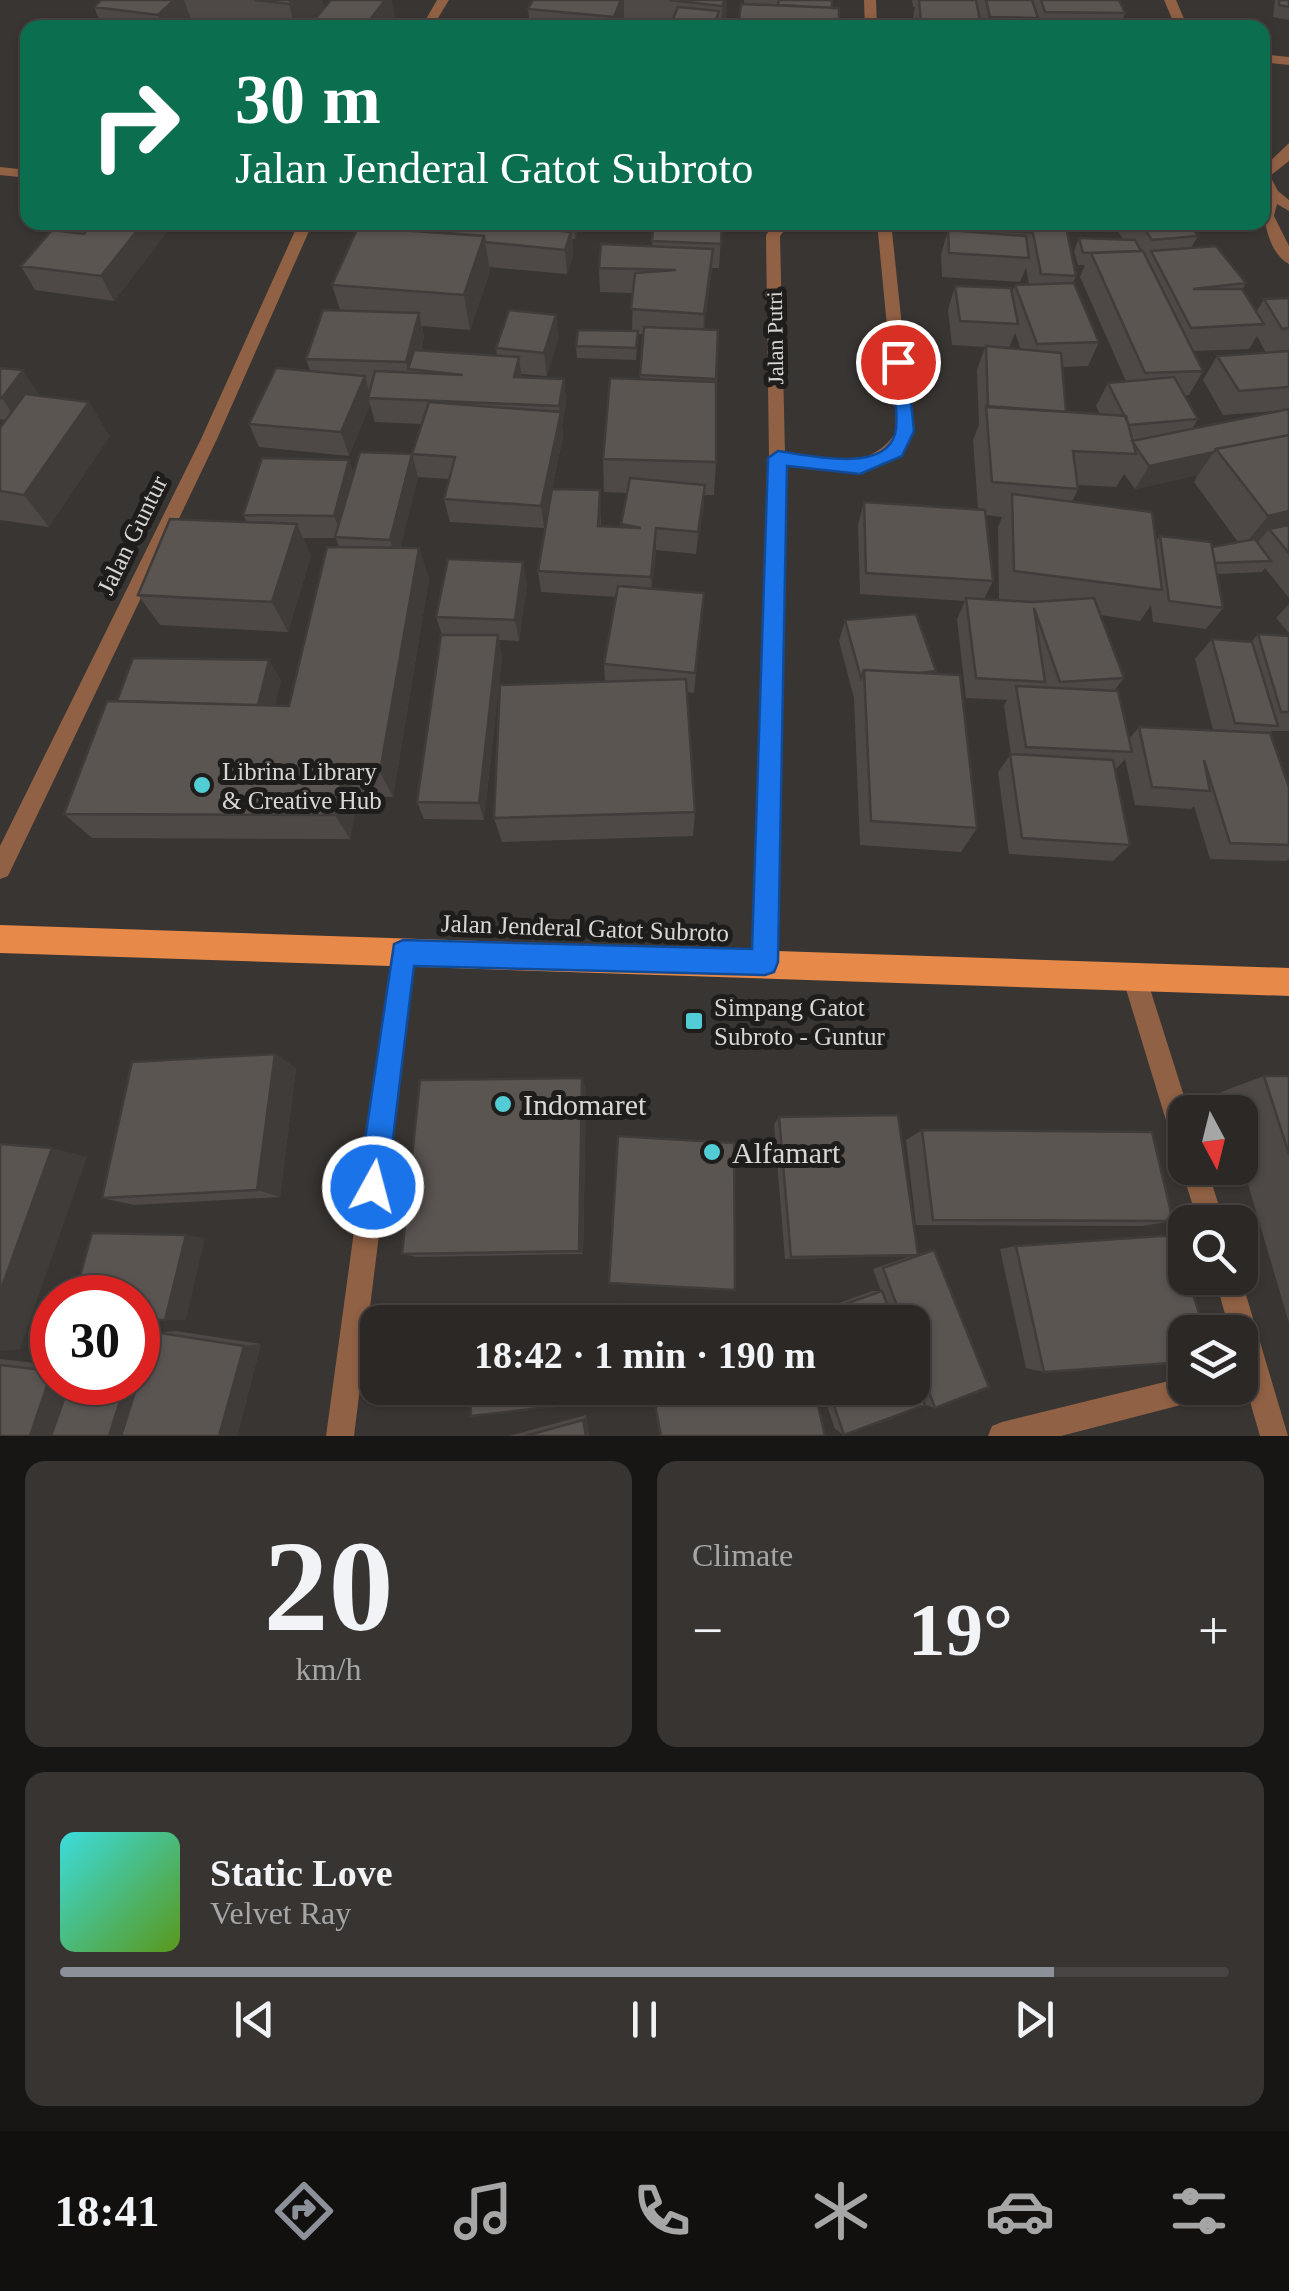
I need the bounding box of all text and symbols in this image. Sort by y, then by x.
icon: right [70,60,200,190]
text: 30 m [235,61,381,138]
text: Jalan Jenderal Gatot Subroto [235,143,754,193]
street label: Jalan Putri [762,291,788,385]
pin [856,320,941,405]
icon: arrive [871,335,926,390]
street label: Jalan Guntur [92,471,173,599]
place label: Librina Library & Creative Hub [222,758,382,814]
marker: Librina Library & Creative Hub [191,774,213,796]
street label: Jalan Jenderal Gatot Subroto [441,909,729,947]
place label: Simpang Gatot Subroto - Guntur [714,994,886,1050]
marker: Simpang Gatot Subroto - Guntur [683,1010,705,1032]
place label: Indomaret [523,1088,647,1121]
marker: Indomaret [492,1093,514,1115]
north arrow [1168,1095,1258,1185]
map controls [1168,1095,1258,1405]
position arrow [321,1135,425,1239]
place label: Alfamart [732,1136,841,1169]
marker: Alfamart [701,1141,723,1163]
button: search [1168,1205,1258,1295]
speed limit sign: 30 [30,1275,160,1405]
button: layers [1168,1315,1258,1405]
text: 18:42 · 1 min · 190 m [474,1334,816,1376]
text: 20 [264,1514,394,1658]
text: Climate [692,1537,793,1573]
text: 19° [908,1588,1013,1671]
text: − [692,1600,723,1661]
text: + [1198,1600,1229,1661]
text: km/h [296,1651,361,1687]
text: Static Love [210,1852,393,1894]
text: Velvet Ray [210,1895,351,1931]
icon: previous [227,1992,282,2047]
icon: pause [617,1992,672,2047]
icon: next [1007,1992,1062,2047]
icon: directions [269,2176,339,2246]
icon: music [448,2176,518,2246]
icon: phone [627,2176,697,2246]
icon: climate [806,2176,876,2246]
icon: car [985,2176,1055,2246]
icon: filters [1164,2176,1234,2246]
text: 18:41 [55,2186,160,2236]

